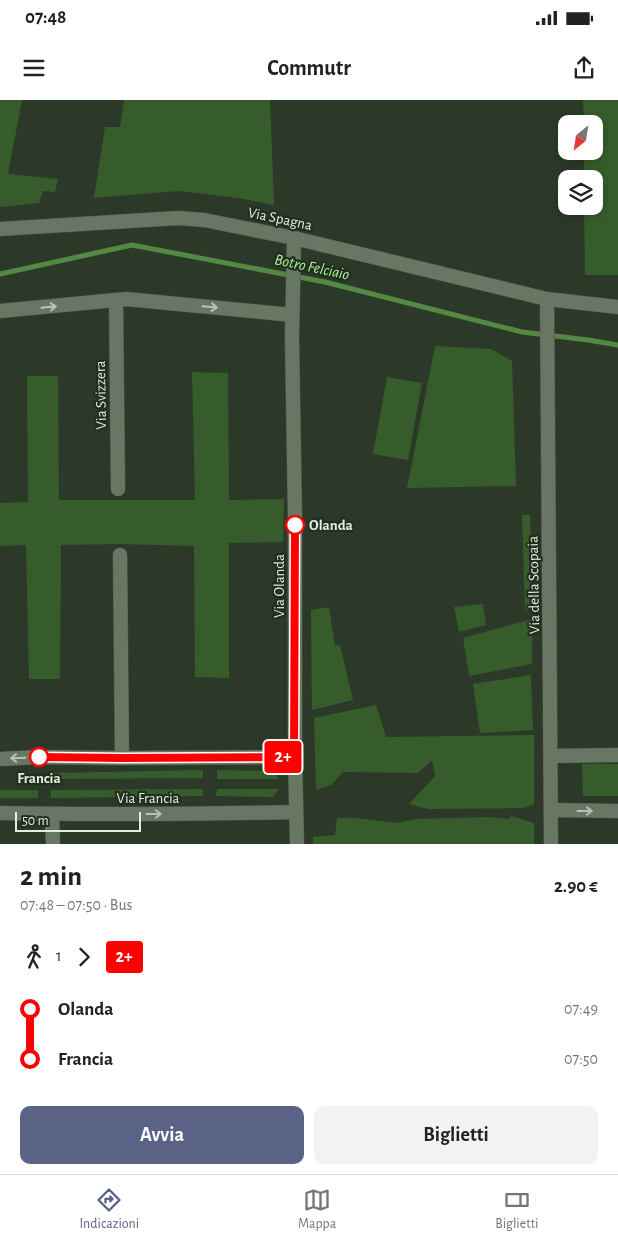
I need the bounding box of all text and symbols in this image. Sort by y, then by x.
text: 07:48 [25,8,66,27]
icon: menu [20,54,48,82]
icon: share [570,54,598,82]
text: Commutr [267,57,351,79]
north arrow [558,115,602,160]
map controls [558,115,603,215]
button: layers [558,170,603,215]
street label: Via Spagna [247,205,313,233]
water label: Botro Felciaio [273,251,351,283]
one-way arrow [40,302,56,312]
one-way arrow [202,302,218,312]
street label: Via Svizzera [93,360,109,430]
marker: Olanda [285,515,305,535]
place label: Olanda [309,518,353,533]
street label: Via della Scopaia [526,536,542,634]
street label: Via Olanda [272,554,287,618]
line badge: 2+ [260,741,306,773]
marker: Francia [29,747,49,767]
text: 2+ [274,748,292,766]
one-way arrow [11,753,27,763]
place label: Francia [17,771,61,786]
street label: Via Francia [116,791,180,806]
one-way arrow [576,806,592,816]
scale bar [15,809,141,832]
one-way arrow [145,809,161,819]
text: 50 m [22,814,49,828]
text: 2 min [20,863,82,891]
text: 2.90 € [554,877,598,896]
text: 07:48 – 07:50 · Bus [20,897,133,913]
icon: walk [20,943,48,971]
icon: forward [70,943,98,971]
text: 1 [56,948,62,964]
text: 2+ [116,948,133,966]
text: Olanda [58,1000,113,1019]
text: 07:49 [564,1001,598,1017]
text: Francia [58,1050,113,1069]
text: 07:50 [564,1051,598,1067]
button: Avvia [20,1106,304,1164]
button: Biglietti [314,1106,598,1164]
tab: Indicazioni [79,1186,139,1233]
tab: Mappa [298,1186,336,1233]
tab: Biglietti [495,1186,539,1233]

